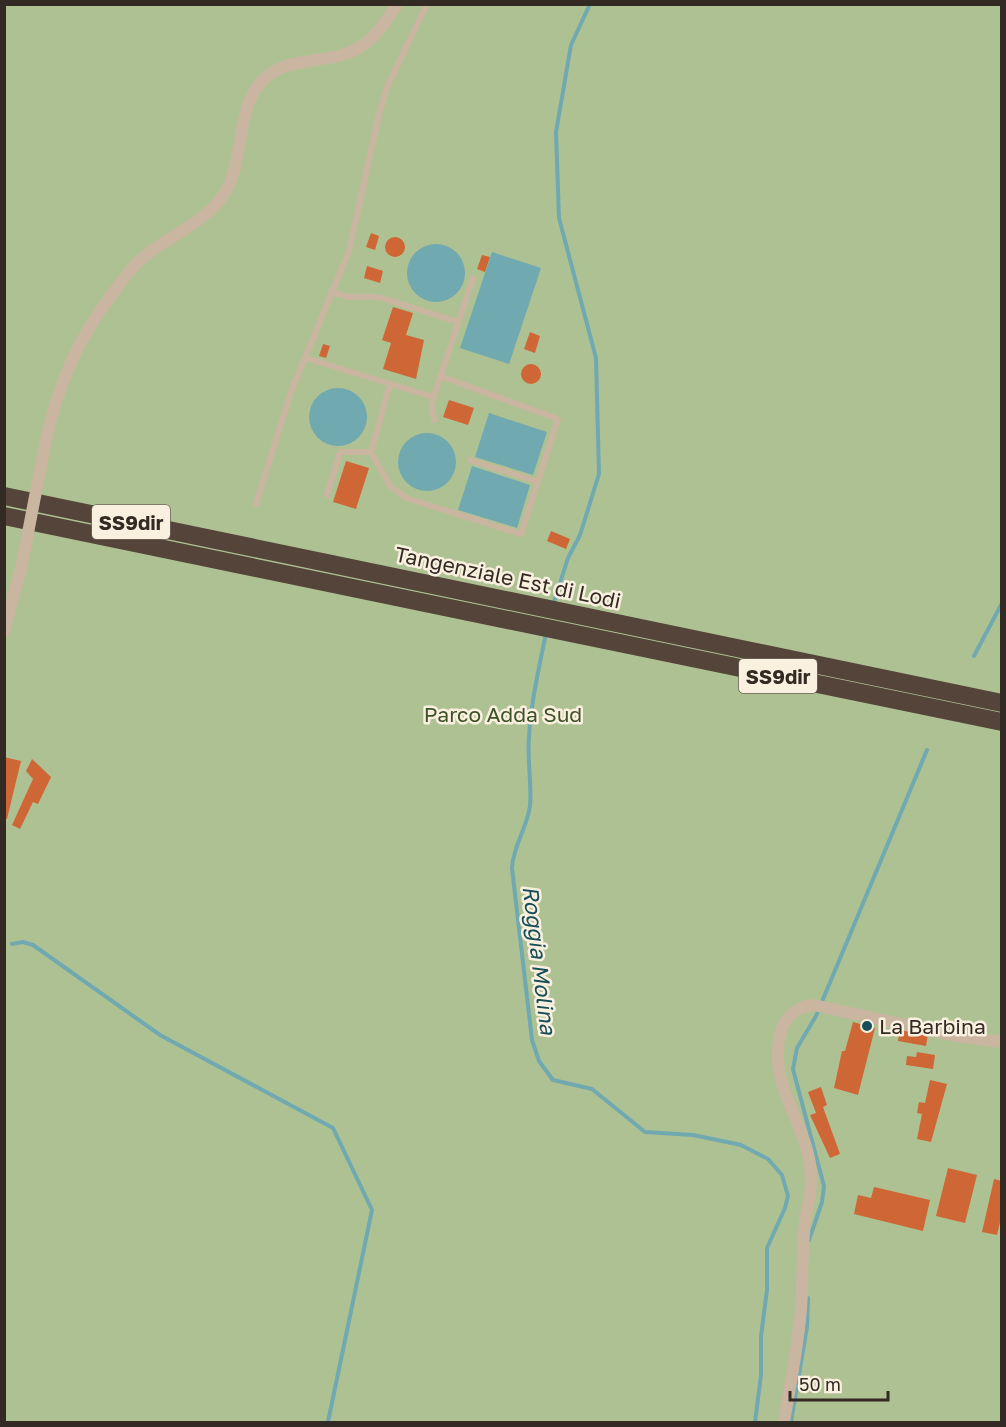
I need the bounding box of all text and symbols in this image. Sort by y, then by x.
road number: SS9dir [92,505,170,539]
street label: Tangenziale Est di Lodi [393,540,623,614]
road number: SS9dir [739,659,817,693]
park label: Parco Adda Sud [424,701,582,727]
water label: Roggia Molina [517,884,563,1038]
place label: La Barbina [879,1013,986,1039]
marker: La Barbina [860,1019,874,1033]
scale bar [790,1364,888,1402]
text: 50 m [799,1373,841,1395]

